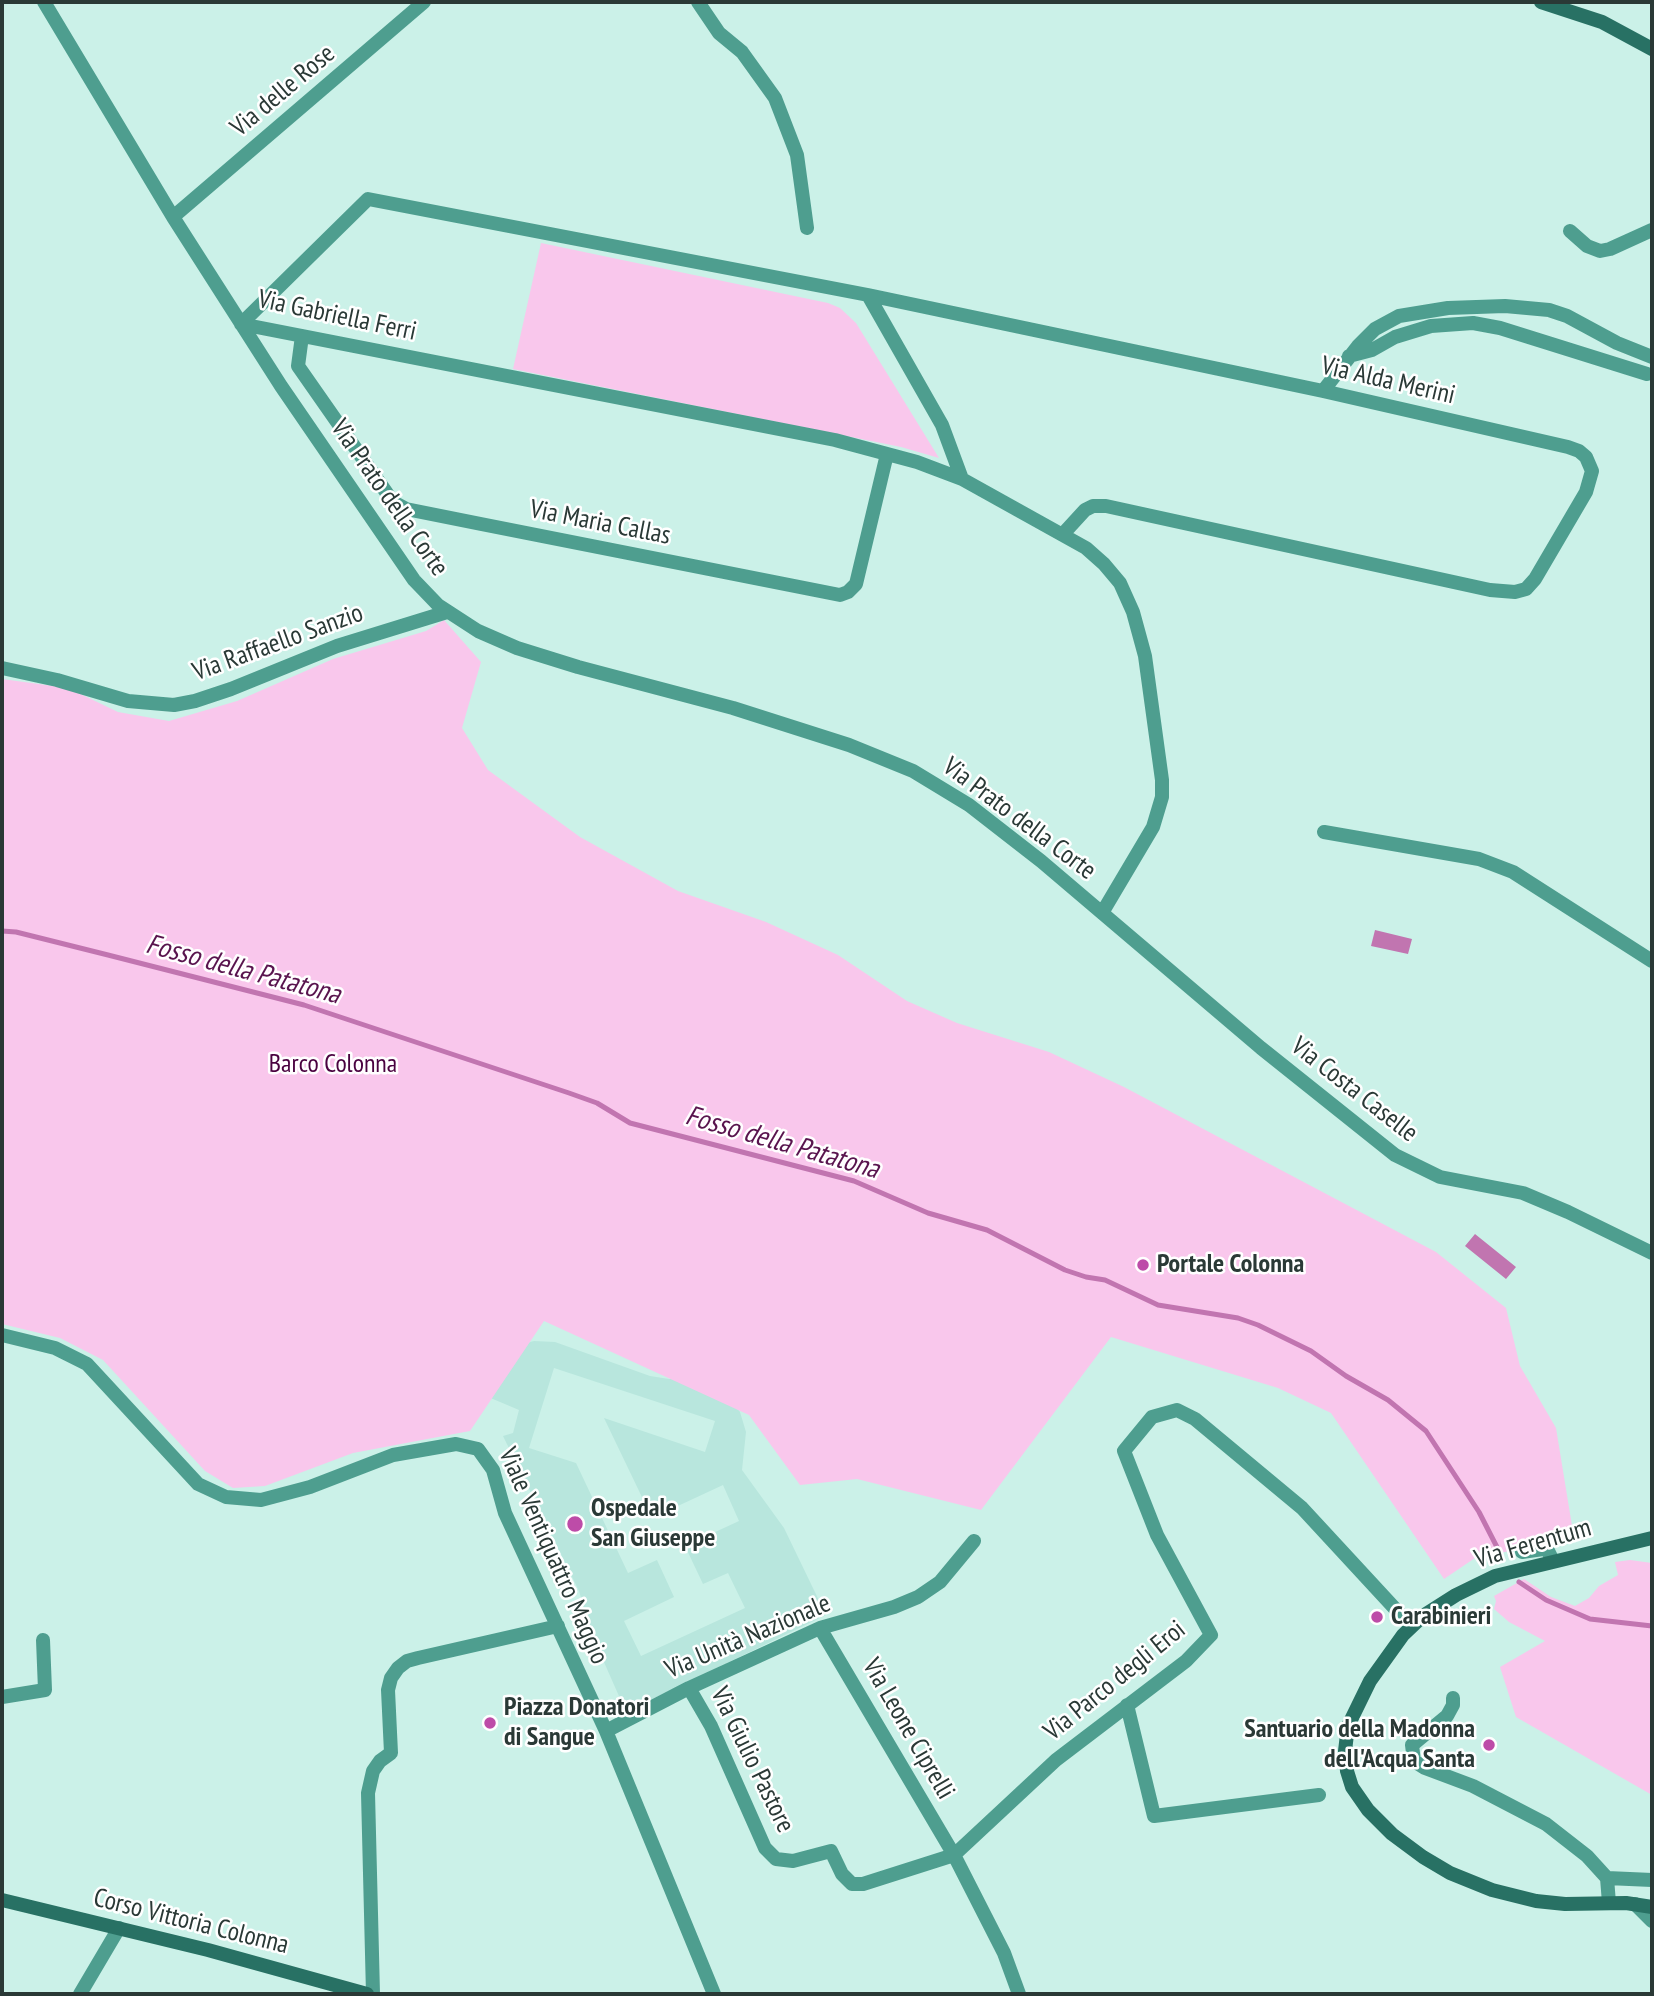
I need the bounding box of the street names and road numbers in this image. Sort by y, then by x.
street label: Via delle Rose [225,38,341,144]
street label: Via Gabriella Ferri [255,284,419,348]
street label: Via Alda Merini [1318,350,1458,412]
street label: Via Prato della Corte [324,414,454,582]
street label: Via Maria Callas [527,494,673,552]
street label: Via Raffaello Sanzio [189,598,367,688]
street label: Via Prato della Corte [936,751,1102,887]
street label: Via Costa Caselle [1284,1031,1424,1149]
street label: Viale Ventiquattro Maggio [491,1443,615,1669]
street label: Via Ferentum [1471,1513,1595,1575]
street label: Via Unità Nazionale [661,1588,835,1686]
street label: Via Parco degli Eroi [1038,1614,1192,1748]
street label: Via Leone Ciprelli [855,1653,961,1805]
street label: Via Giulio Pastore [703,1682,801,1838]
street label: Corso Vittoria Colonna [90,1883,292,1961]

